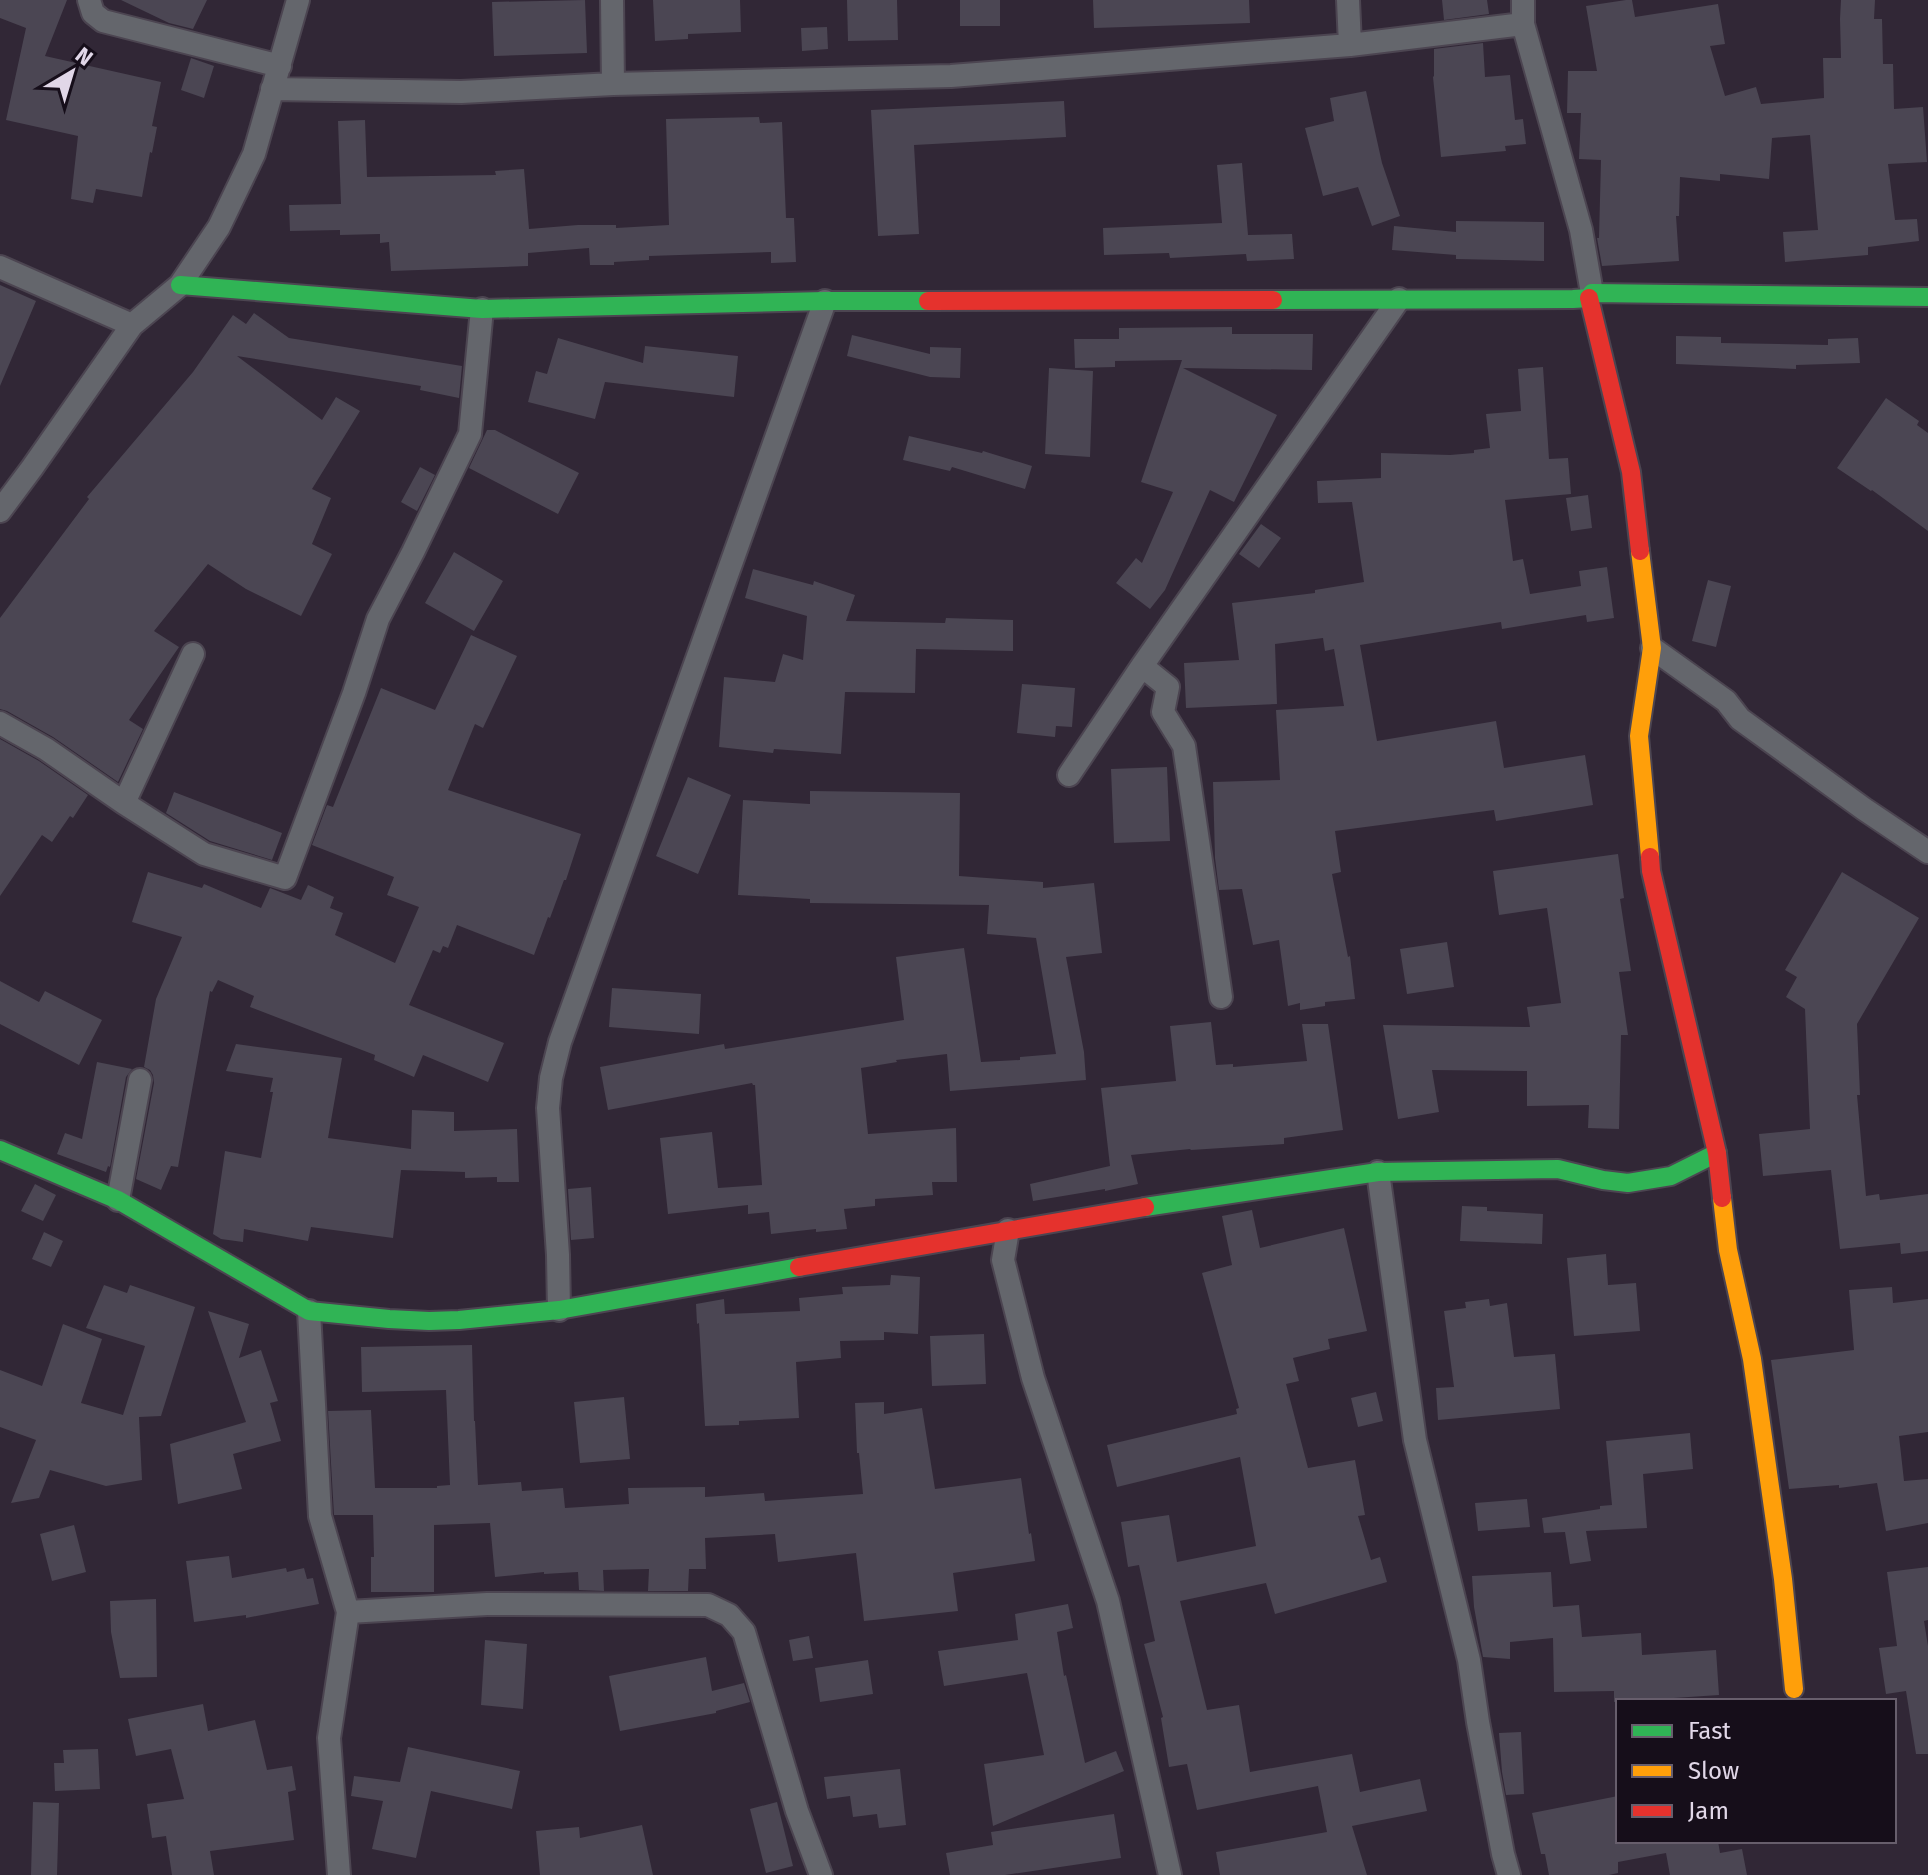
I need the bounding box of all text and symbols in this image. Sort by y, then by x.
north arrow [32,32,112,112]
text: N [70,42,98,72]
legend [1616,1699,1896,1843]
text: Fast [1688,1717,1731,1745]
text: Slow [1688,1757,1739,1785]
text: Jam [1688,1797,1729,1825]

